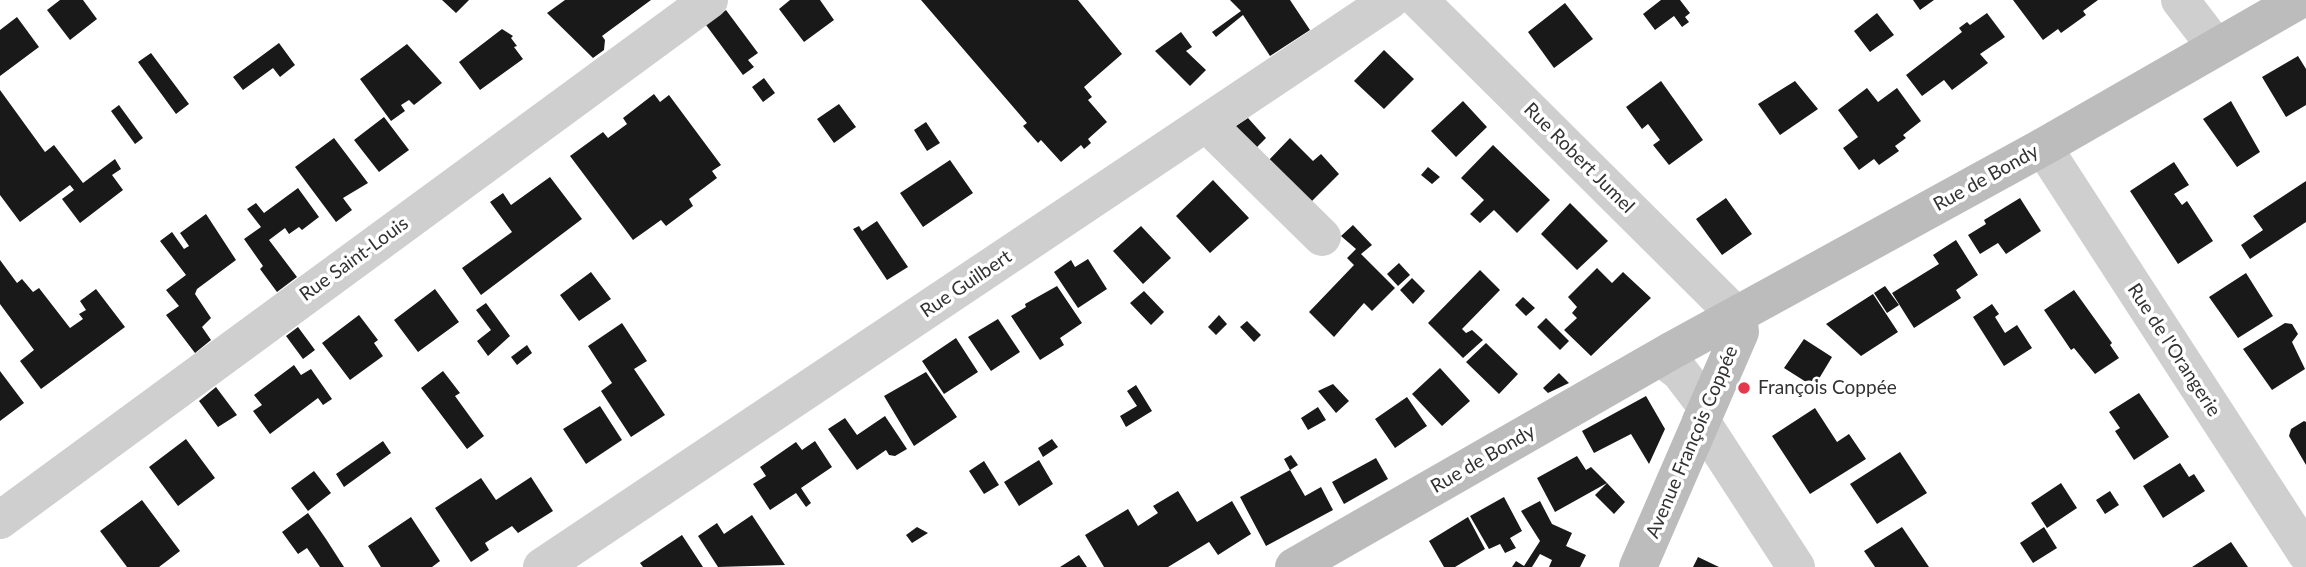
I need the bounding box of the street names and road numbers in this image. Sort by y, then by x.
street label: Rue Robert Jumel [1519,98,1639,218]
street label: Rue de Bondy [1930,140,2042,216]
street label: Rue Saint-Louis [295,212,413,306]
street label: Rue Guilbert [916,245,1016,323]
street label: Rue de l'Orangerie [2123,279,2225,421]
street label: Avenue François Coppée [1641,343,1743,541]
street label: Rue de Bondy [1427,420,1539,498]

